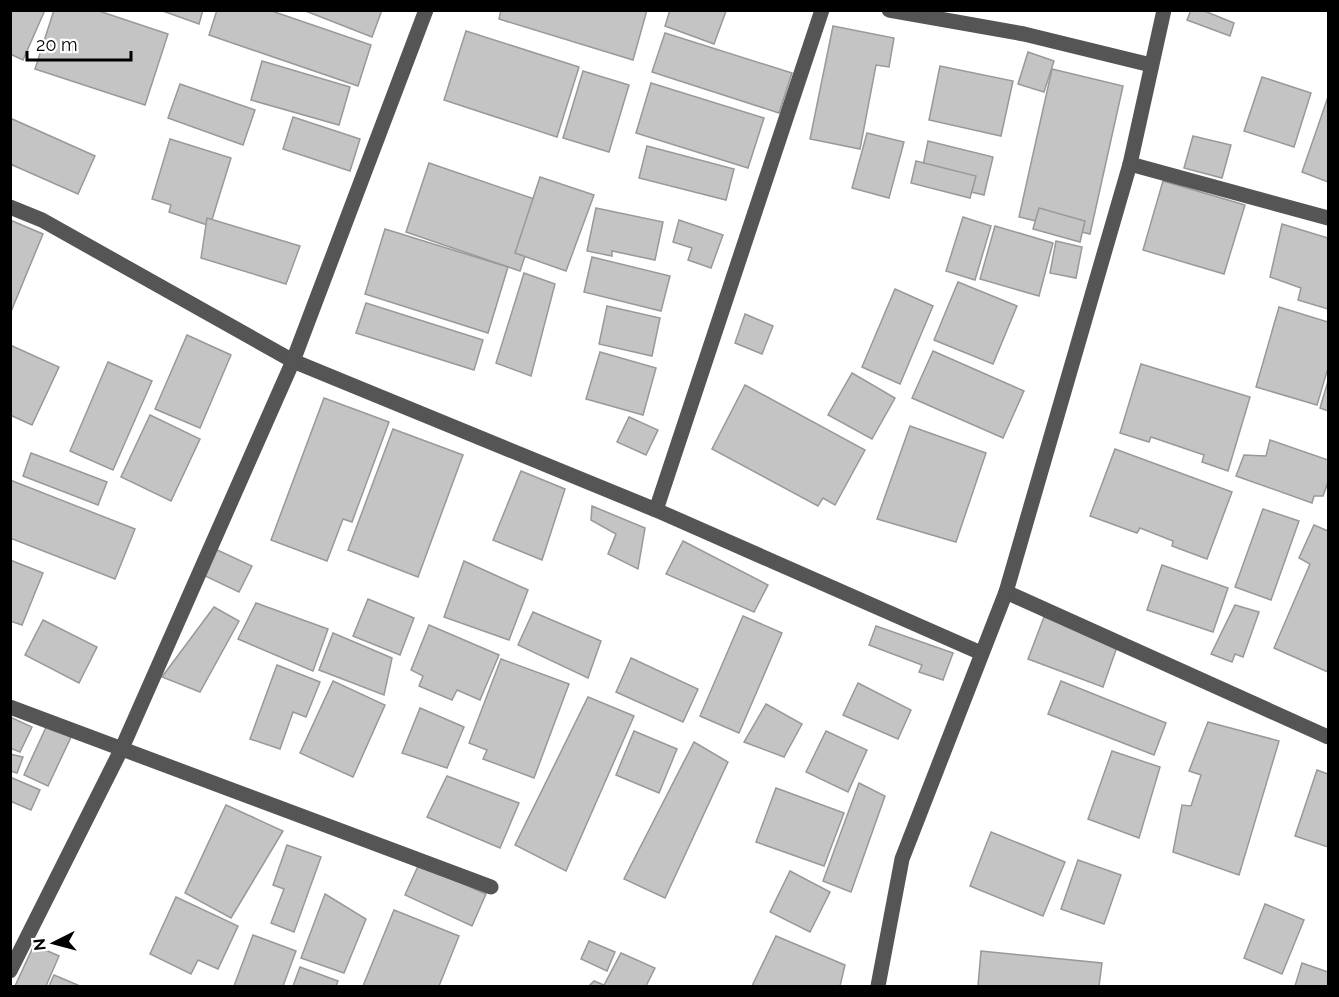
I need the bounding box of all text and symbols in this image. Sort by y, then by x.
scale bar [27,24,130,62]
text: 20 m [36,34,78,55]
north arrow [24,913,84,973]
text: N [29,937,50,952]

